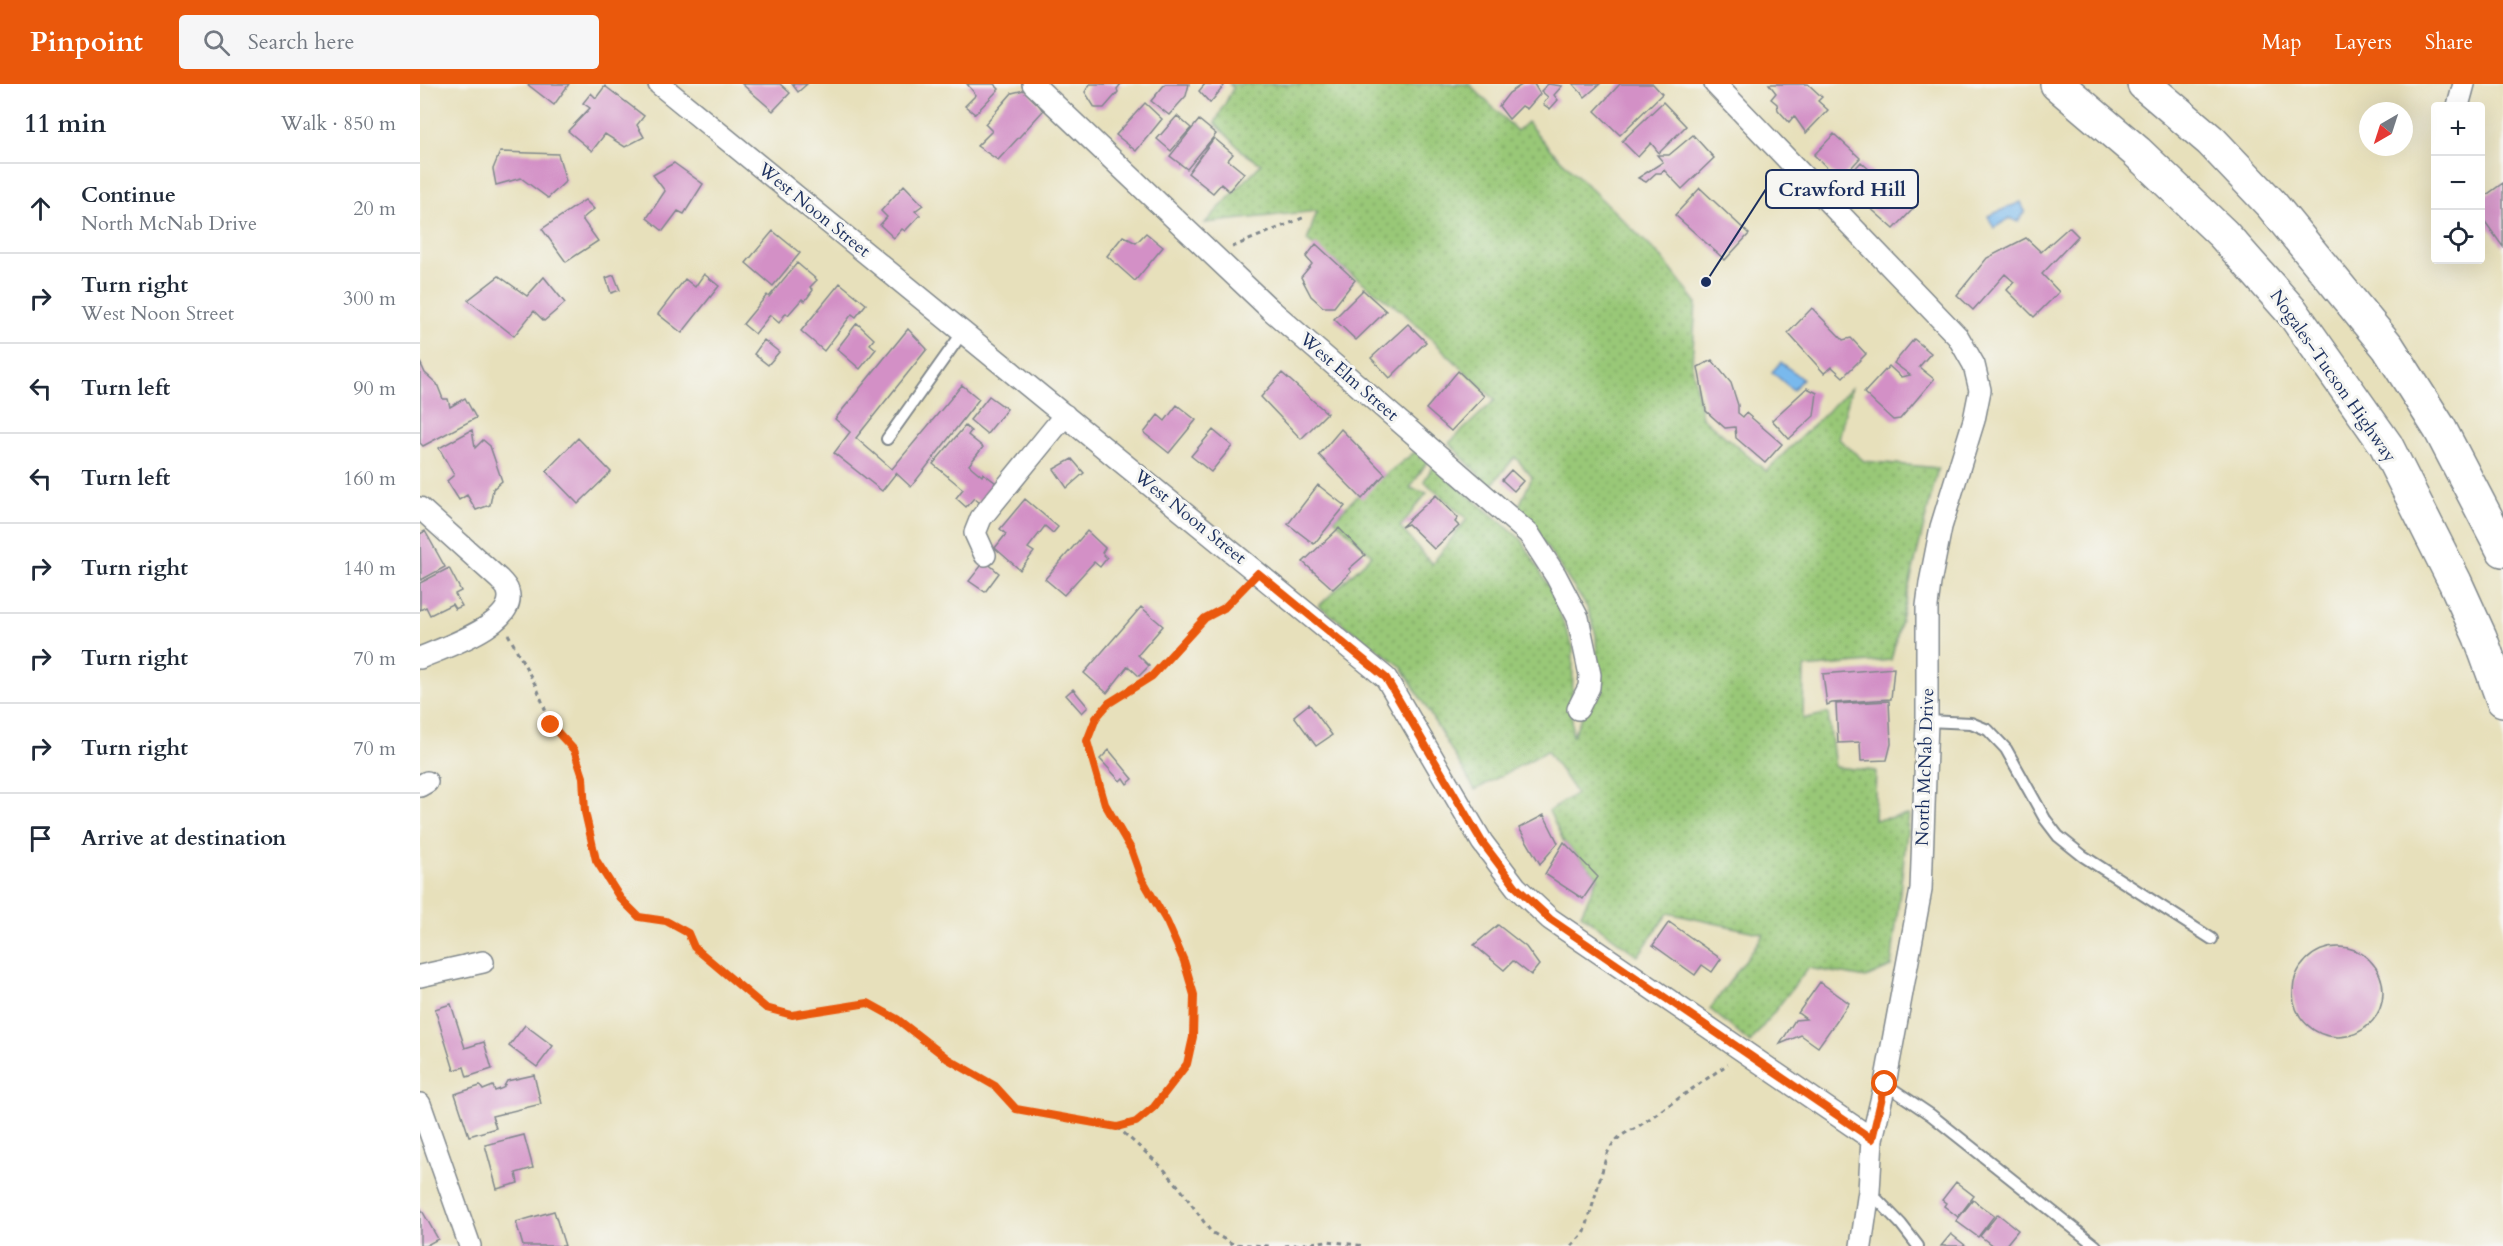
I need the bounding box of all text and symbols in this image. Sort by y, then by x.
search box [179,15,599,69]
text: Pinpoint [30,23,143,61]
icon: search [200,26,233,59]
text: Search here [248,27,354,57]
text: Map [2262,28,2302,57]
text: Layers [2335,28,2392,57]
text: Share [2425,28,2473,57]
north arrow [2359,102,2413,156]
map controls [2431,102,2485,264]
button: + [2431,102,2485,156]
text: 11 min [24,106,107,141]
text: Walk · 850 m [281,110,396,137]
street label: West Noon Street [752,156,876,263]
button: − [2431,156,2485,210]
callout: Crawford Hill [1766,170,1918,208]
text: Crawford Hill [1778,176,1906,203]
text: Continue [81,180,176,210]
icon: ahead [24,192,57,225]
text: 20 m [353,195,396,222]
text: North McNab Drive [81,210,257,237]
button: locate [2431,210,2485,264]
text: Turn right [81,270,188,300]
icon: right [24,282,57,315]
text: 300 m [343,285,396,312]
street label: Nogales–Tucson Highway [2264,285,2402,468]
text: West Noon Street [81,300,234,327]
street label: West Elm Street [1293,326,1404,427]
icon: left [24,372,57,405]
text: Turn left [81,373,170,403]
text: 90 m [353,375,396,402]
icon: left [24,462,57,495]
text: Turn left [81,463,170,493]
street label: West Noon Street [1128,463,1252,570]
text: 160 m [343,465,396,492]
icon: right [24,552,57,585]
text: Turn right [81,553,188,583]
text: 140 m [343,555,396,582]
icon: right [24,642,57,675]
text: Turn right [81,643,188,673]
text: 70 m [353,645,396,672]
street label: North McNab Drive [1910,687,1940,847]
route end [537,711,563,737]
icon: right [24,732,57,765]
text: Turn right [81,733,188,763]
text: 70 m [353,735,396,762]
icon: arrive [24,822,57,855]
text: Arrive at destination [81,823,286,853]
route start [1871,1070,1897,1096]

